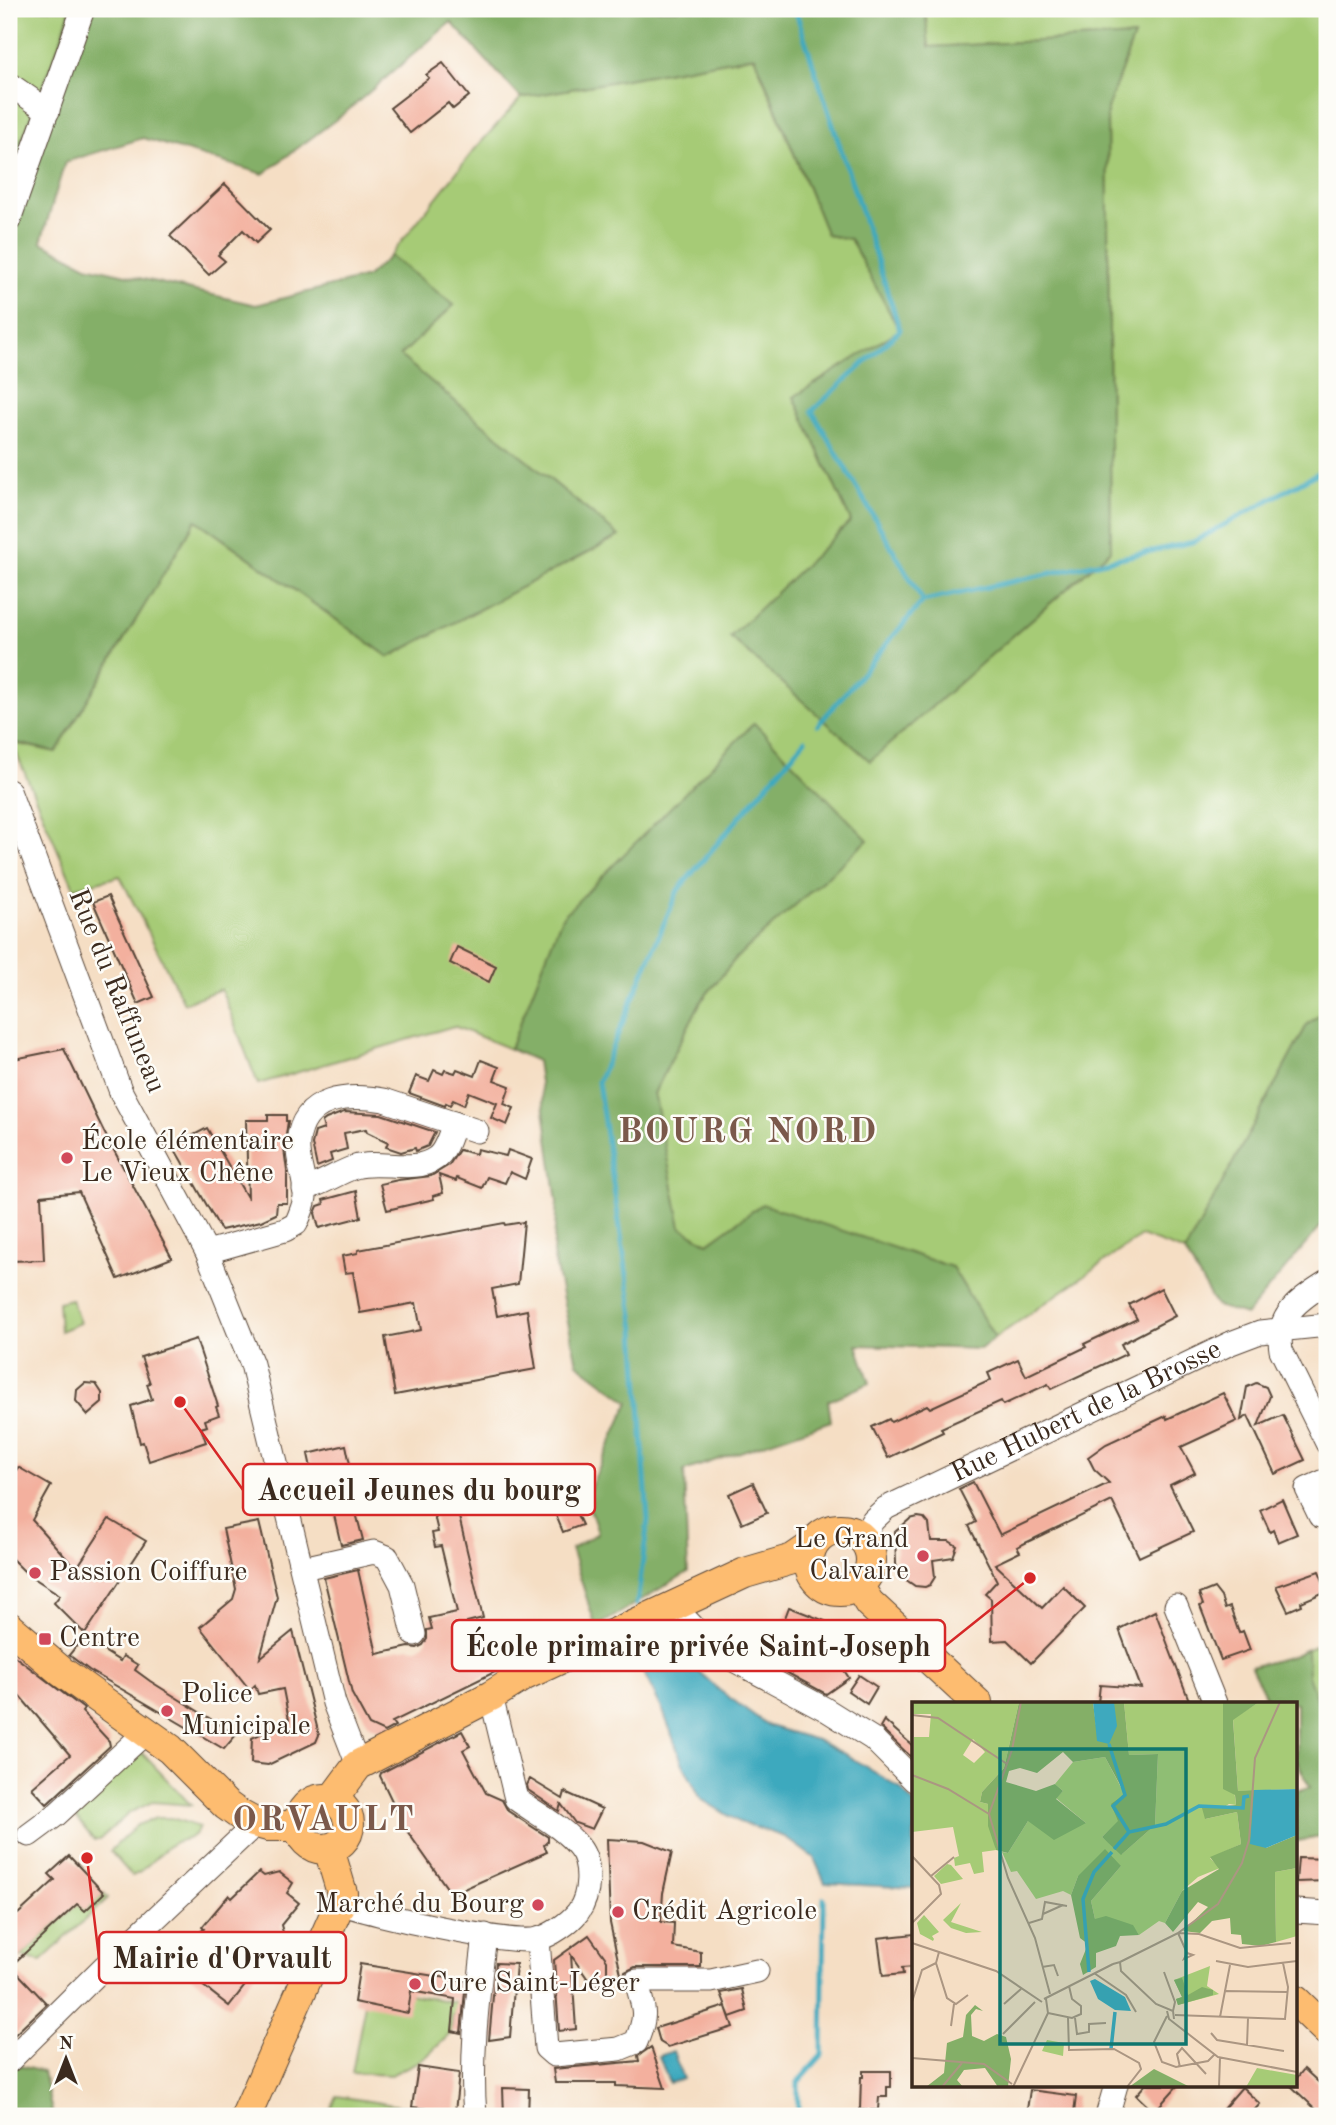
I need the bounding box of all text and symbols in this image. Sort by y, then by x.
street label: Rue du Raffuneau [62,885,170,1097]
district label: BOURG NORD [618,1115,878,1150]
place label: École élémentaire Le Vieux Chêne [81,1123,294,1188]
marker: École élémentaire Le Vieux Chêne [59,1150,75,1166]
street label: Rue Hubert de la Brosse [947,1336,1226,1489]
callout: Accueil Jeunes du bourg [243,1464,595,1515]
text: Accueil Jeunes du bourg [257,1477,581,1507]
place label: Le Grand Calvaire [794,1526,909,1586]
marker: Le Grand Calvaire [915,1548,931,1564]
place label: Passion Coiffure [49,1559,247,1587]
marker: Passion Coiffure [27,1565,43,1581]
callout: École primaire privée Saint-Joseph [452,1620,945,1671]
place label: Centre [59,1625,140,1653]
text: École primaire privée Saint-Joseph [465,1626,931,1663]
marker: Centre [37,1631,53,1647]
place label: Police Municipale [181,1681,311,1741]
inset map [912,1702,1298,2086]
marker: Police Municipale [159,1703,175,1719]
district label: ORVAULT [232,1803,416,1838]
place label: Marché du Bourg [315,1891,524,1919]
marker: Marché du Bourg [530,1897,546,1913]
place label: Crédit Agricole [632,1898,817,1926]
marker: Crédit Agricole [610,1904,626,1920]
callout: Mairie d'Orvault [99,1932,346,1983]
text: Mairie d'Orvault [112,1945,332,1975]
place label: Cure Saint-Léger [429,1970,640,1998]
marker: Cure Saint-Léger [407,1976,423,1992]
north arrow [32,2024,102,2094]
text: N [59,2035,74,2054]

